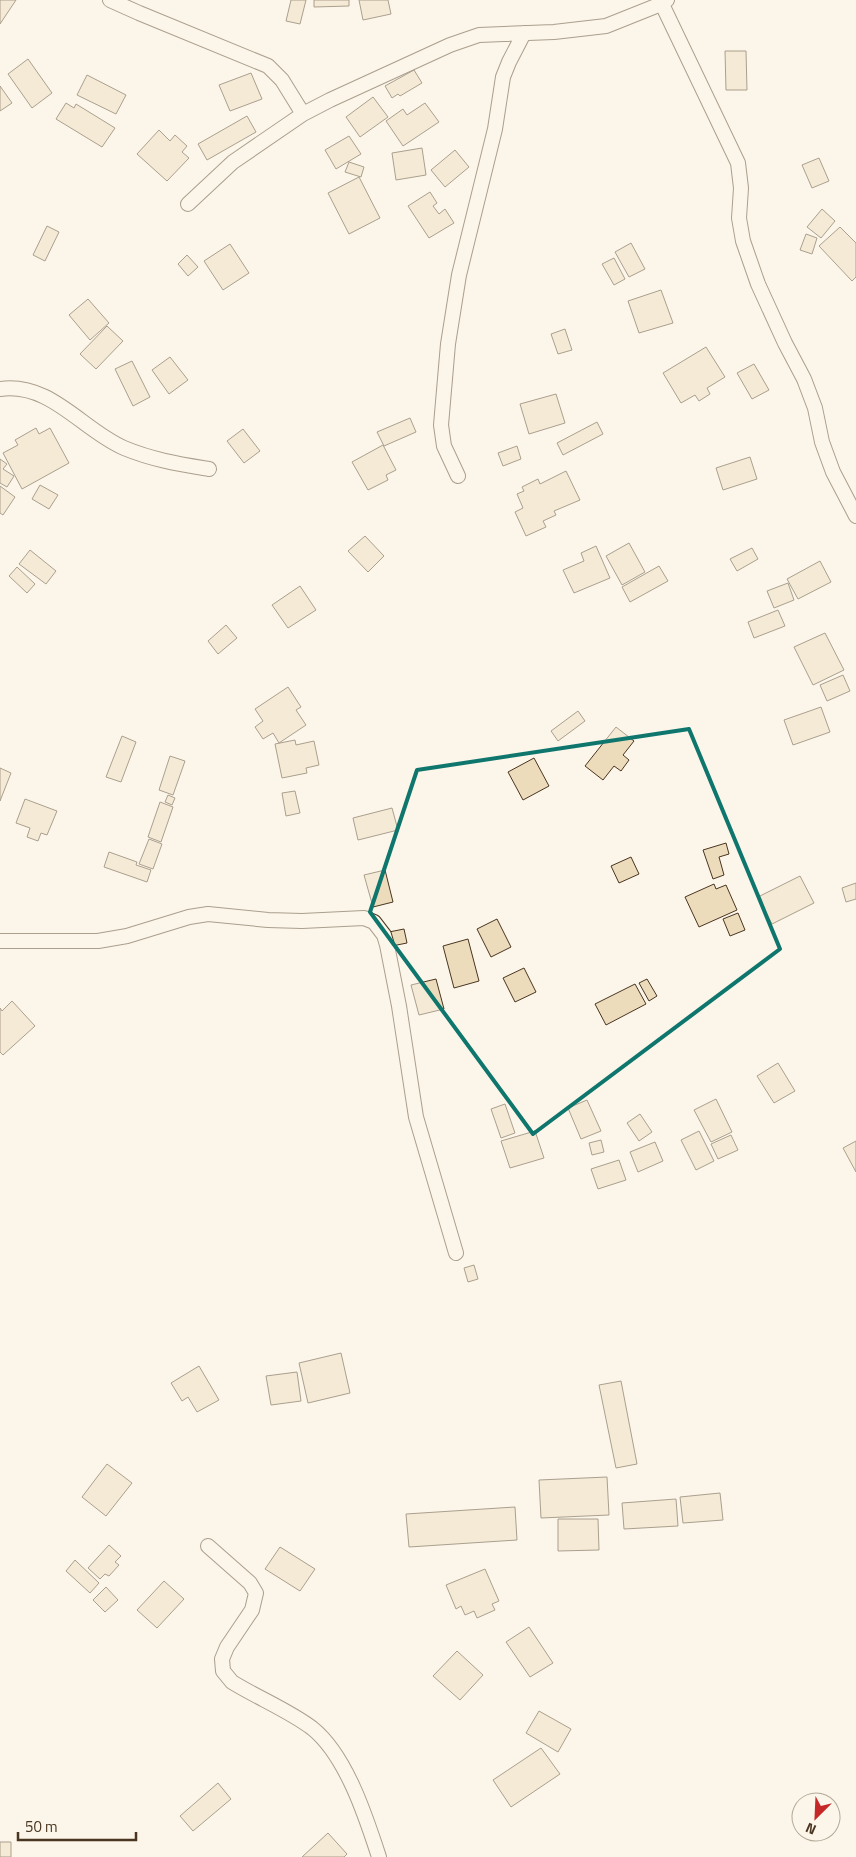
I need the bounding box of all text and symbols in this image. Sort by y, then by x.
north arrow [791,1792,841,1842]
scale bar [18,1810,135,1842]
text: 50 m [25,1815,58,1838]
text: N [802,1818,819,1841]

